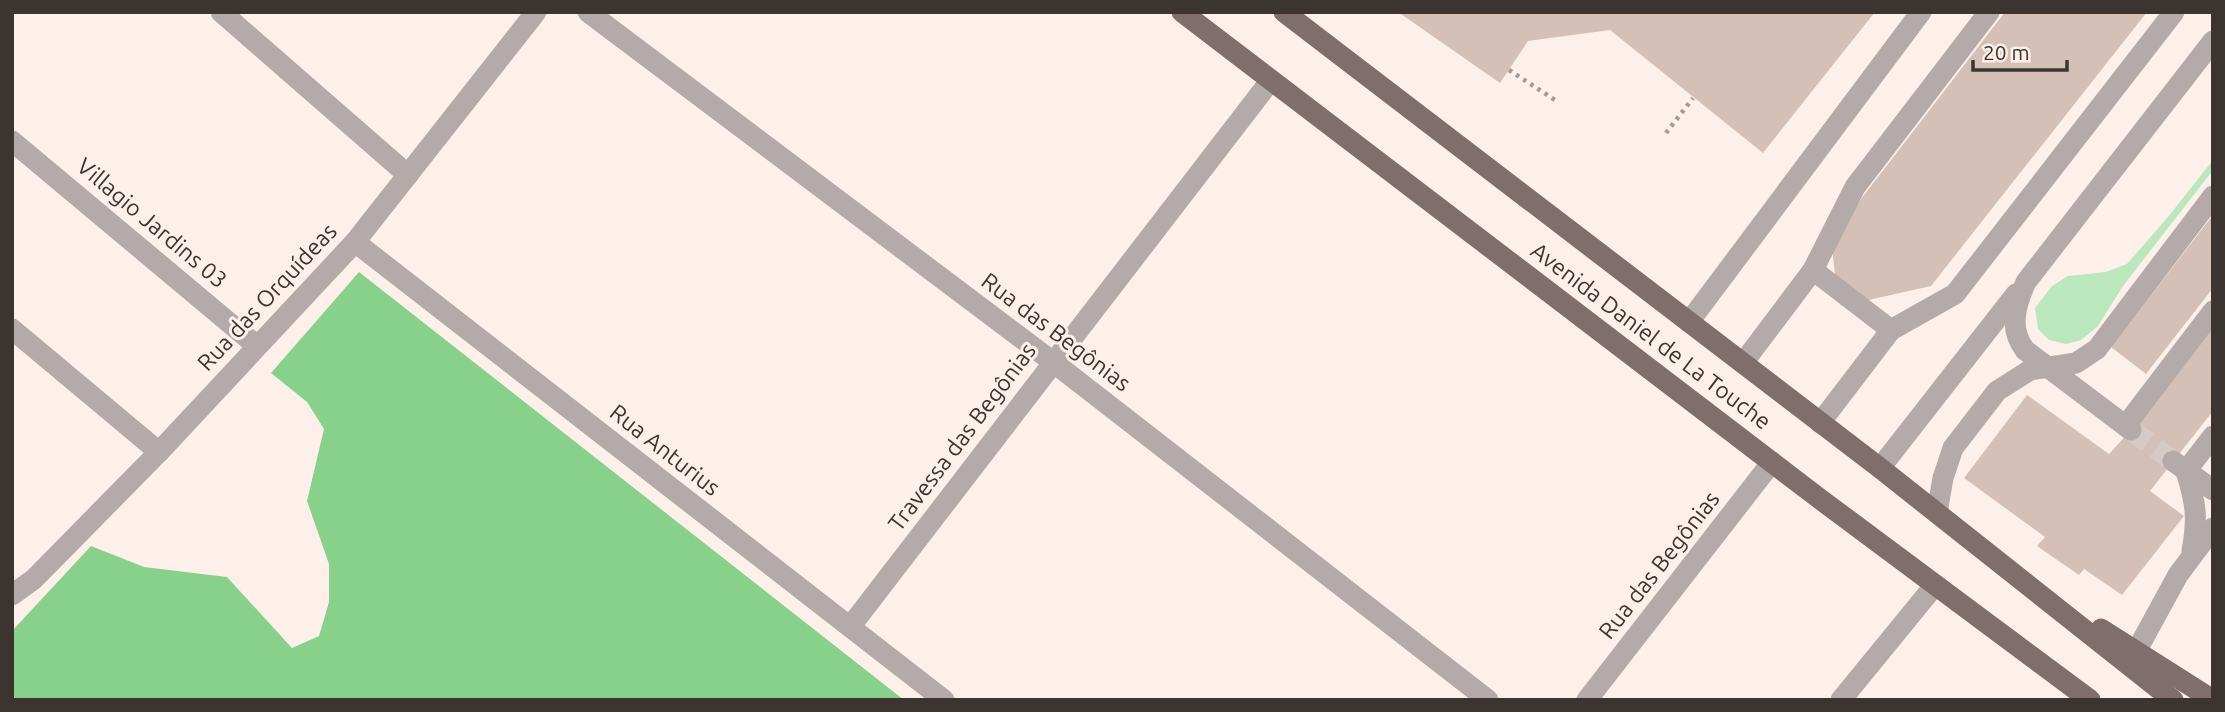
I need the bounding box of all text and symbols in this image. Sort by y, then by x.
scale bar [1973,28,2068,72]
text: 20 m [1983,40,2030,64]
street label: Villagio Jardins 03 [72,153,232,292]
street label: Rua das Orquídeas [192,218,341,375]
street label: Avenida Daniel de La Touche [1527,237,1776,434]
street label: Rua das Begônias [977,268,1136,396]
street label: Travessa das Begônias [883,338,1040,535]
street label: Rua Anturius [606,399,725,500]
street label: Rua das Begônias [1593,486,1724,643]

